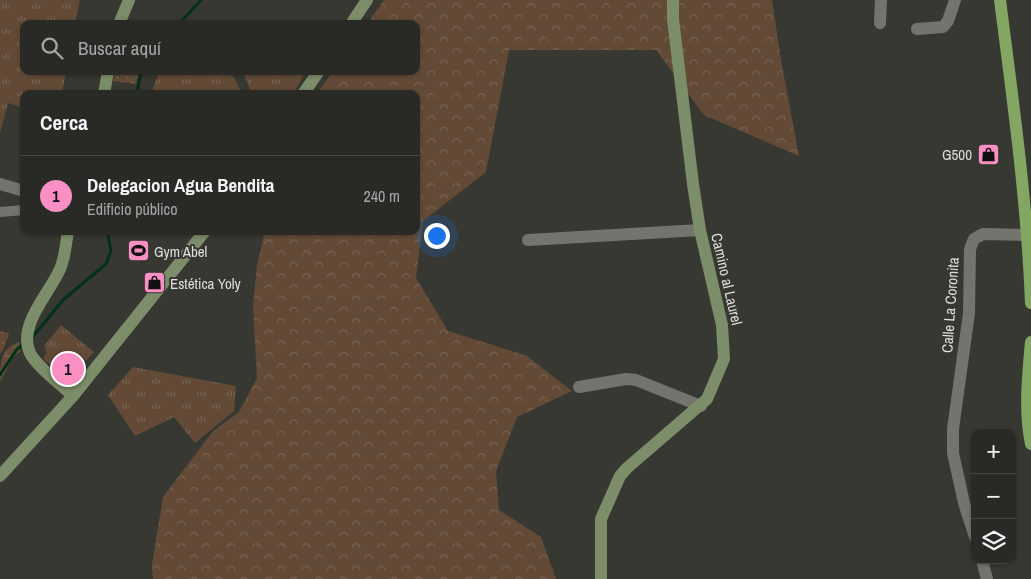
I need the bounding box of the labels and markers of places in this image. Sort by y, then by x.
shop icon: G500 [976,142,1000,166]
place label: G500 [942,144,972,165]
sports icon: Gym Abel [126,239,150,263]
place label: Gym Abel [154,241,207,262]
shop icon: Estética Yoly [142,271,166,295]
place label: Estética Yoly [170,273,241,294]
pin: 1 [52,350,84,388]

